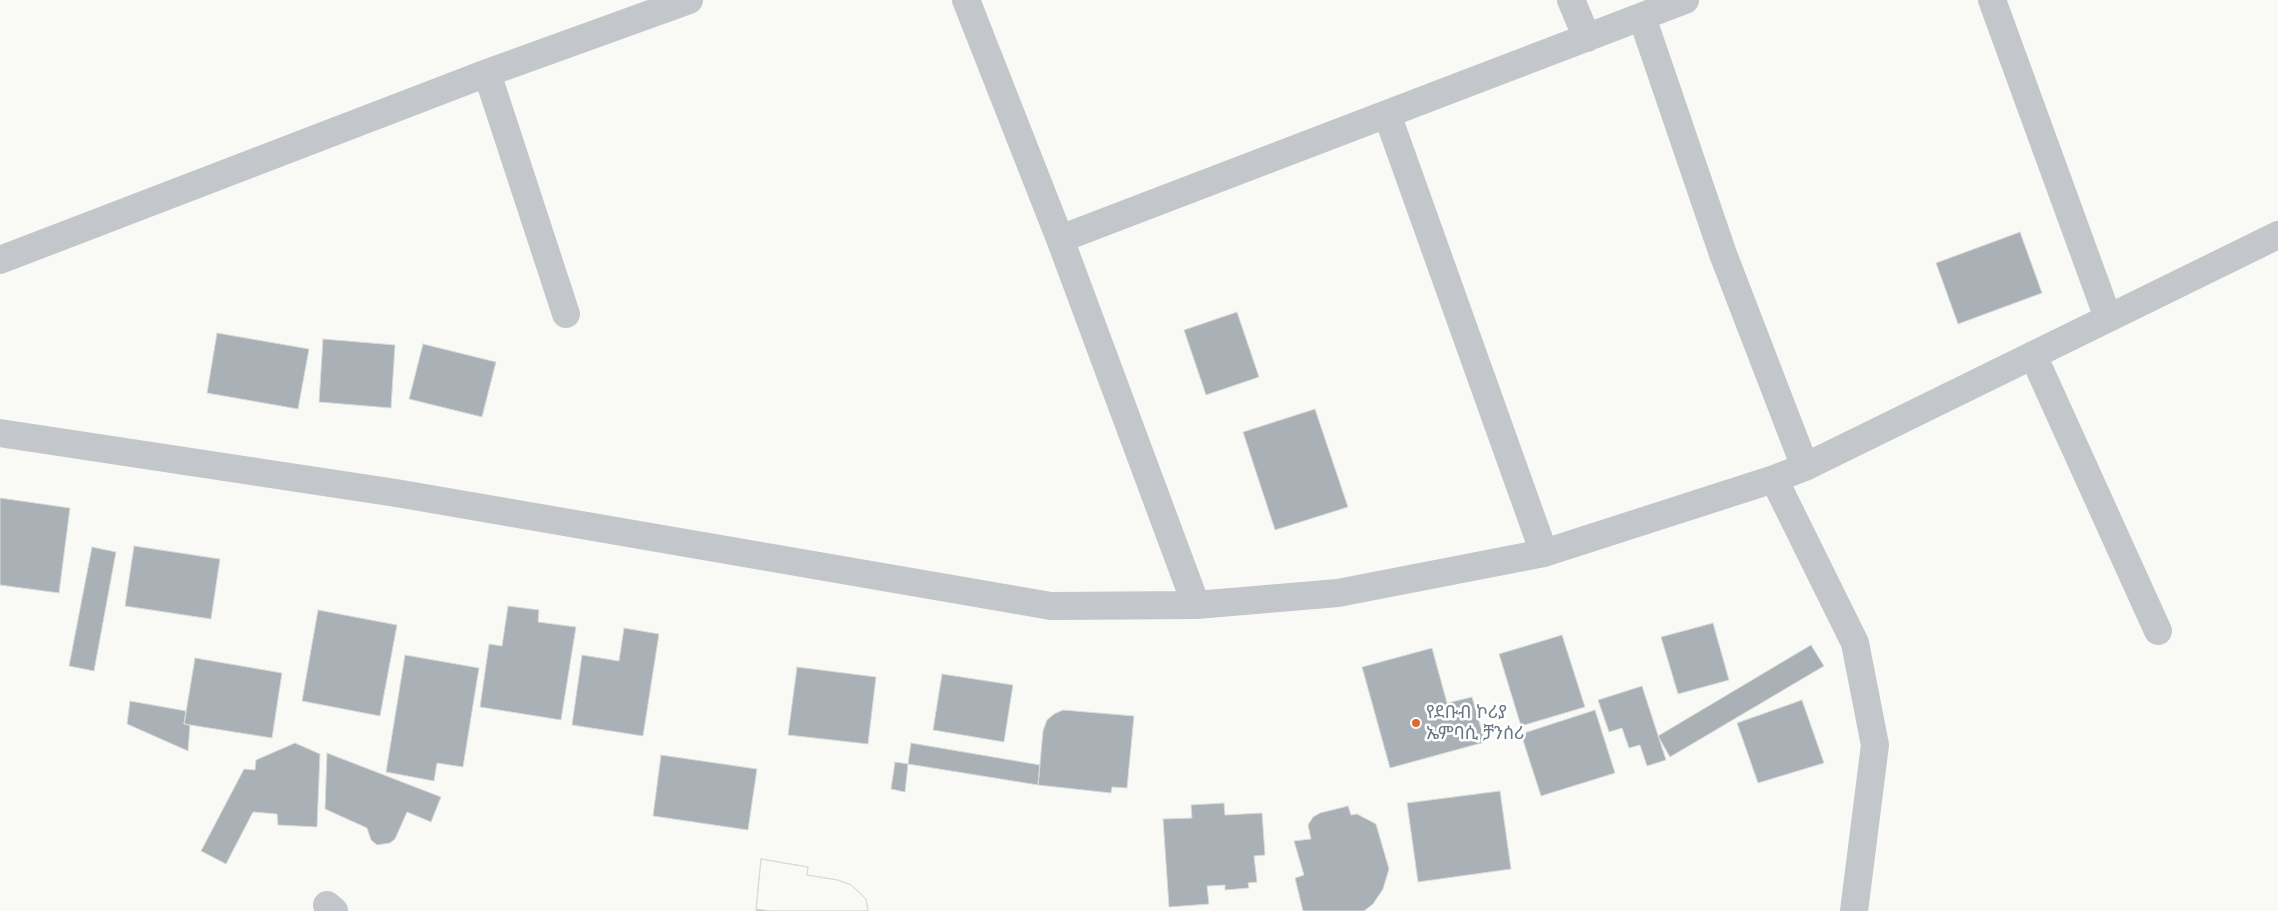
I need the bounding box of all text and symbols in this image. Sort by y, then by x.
place label: የደቡብ ኮሪያ ኤምባሲ ቻንሰሪ [1426,702,1524,744]
marker: የደቡብ ኮሪያ ኤምባሲ ቻንሰሪ [1410,717,1422,729]

